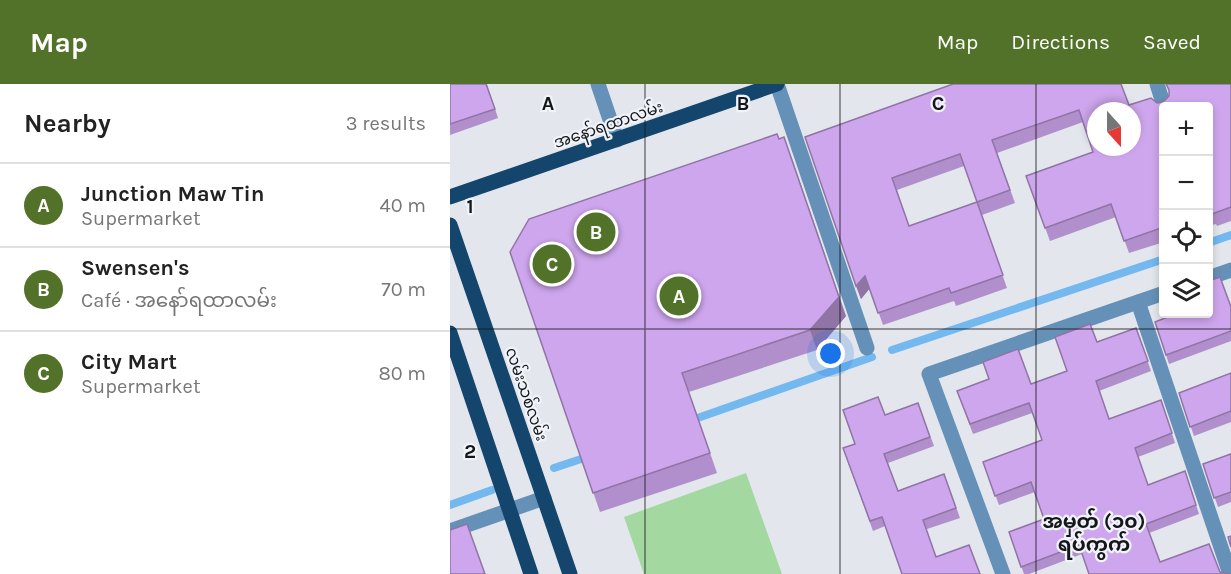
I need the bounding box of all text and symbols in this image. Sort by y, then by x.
text: Map [30,26,88,59]
text: Map [937,30,978,54]
text: Directions [1011,30,1110,54]
text: Saved [1143,30,1201,54]
text: A [542,92,555,115]
text: B [737,92,749,115]
text: C [932,92,944,115]
street label: အနော်ရထာလမ်း [550,95,666,156]
north arrow [1087,102,1141,156]
map controls [1159,102,1213,318]
button: + [1159,102,1213,156]
text: Nearby [24,108,111,139]
text: 3 results [346,112,426,135]
button: − [1159,156,1213,210]
text: Junction Maw Tin [81,181,265,207]
text: A [37,194,50,217]
text: 40 m [380,194,426,217]
text: 1 [466,195,474,218]
text: Supermarket [81,207,200,230]
pin: B [576,210,616,254]
button: locate [1159,210,1213,264]
pin: C [532,242,572,286]
text: Swensen's [81,255,190,281]
button: layers [1159,264,1213,318]
pin: A [660,274,698,318]
text: B [37,278,50,301]
text: 70 m [381,278,426,301]
text: Café · အနော်ရထာလမ်း [81,289,277,312]
your location [816,339,845,368]
street label: လမ်းသစ်လမ်း [502,344,553,443]
text: City Mart [81,349,177,375]
text: C [37,362,50,385]
text: 80 m [378,362,426,385]
text: Supermarket [81,375,200,398]
text: 2 [464,440,476,463]
district label: အမှတ် (၁၀) ရပ်ကွက် [1042,508,1146,560]

